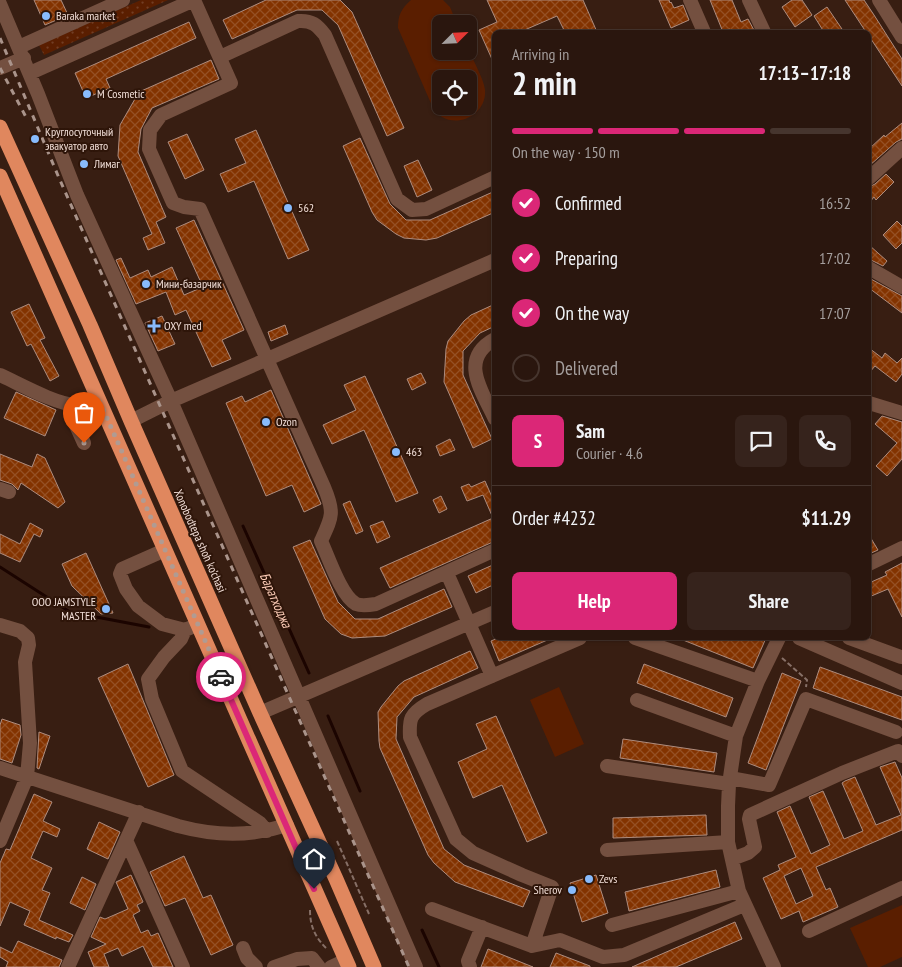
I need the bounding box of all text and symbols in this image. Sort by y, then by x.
place label: Baraka market [56,8,116,23]
marker: Baraka market [40,10,52,22]
north arrow [432,15,478,60]
map controls [432,15,477,115]
text: Arriving in [512,44,569,64]
text: 17:13–17:18 [758,61,851,85]
text: 2 min [512,62,577,104]
button: locate [432,70,477,115]
place label: M Cosmetic [97,86,145,101]
marker: M Cosmetic [81,88,93,100]
place label: Круглосуточный эвакуатор авто [45,124,113,153]
marker: Круглосуточный эвакуатор авто [29,133,41,145]
text: On the way · 150 m [512,142,620,162]
place label: Лимаг [93,156,120,171]
marker: Лимаг [78,158,90,170]
icon: check [512,189,540,217]
text: Confirmed [555,191,622,215]
text: 16:52 [819,193,851,213]
place label: 562 [298,200,314,215]
marker: 562 [282,202,294,214]
icon: check [512,244,540,272]
text: Preparing [555,246,618,270]
text: 17:02 [819,248,851,268]
place label: Мини-базарчик [156,276,222,291]
marker: Мини-базарчик [140,278,152,290]
icon: check [512,299,540,327]
text: On the way [555,301,629,325]
text: 17:07 [819,303,851,323]
place label: OXY med [164,318,202,333]
marker: OXY med [148,320,160,332]
text: Delivered [555,356,618,380]
pin [63,392,105,443]
icon: bag [70,399,98,427]
place label: Ozon [276,414,297,429]
button: chat [735,415,787,467]
button: phone [799,415,851,467]
marker: Ozon [260,416,272,428]
text: Sam [576,419,605,443]
text: S [534,429,542,453]
text: Courier · 4.6 [576,443,643,463]
place label: 463 [406,444,422,459]
marker: 463 [390,446,402,458]
street label: Xonobodtepa shoh ko'chasi [171,487,230,595]
text: Order #4232 [512,506,596,530]
text: $11.29 [802,506,851,530]
water label: Баратходжа [256,570,297,632]
button: Help [512,572,677,630]
button: Share [687,572,851,630]
place label: OOO JAMSTYLE MASTER [32,594,96,623]
marker: OOO JAMSTYLE MASTER [100,603,112,615]
courier [196,652,246,702]
icon: car [207,663,235,691]
pin [293,838,335,889]
icon: home [300,845,328,873]
place label: Zevs [599,871,617,886]
marker: Zevs [583,873,595,885]
place label: Sherov [534,882,562,897]
marker: Sherov [566,884,578,896]

